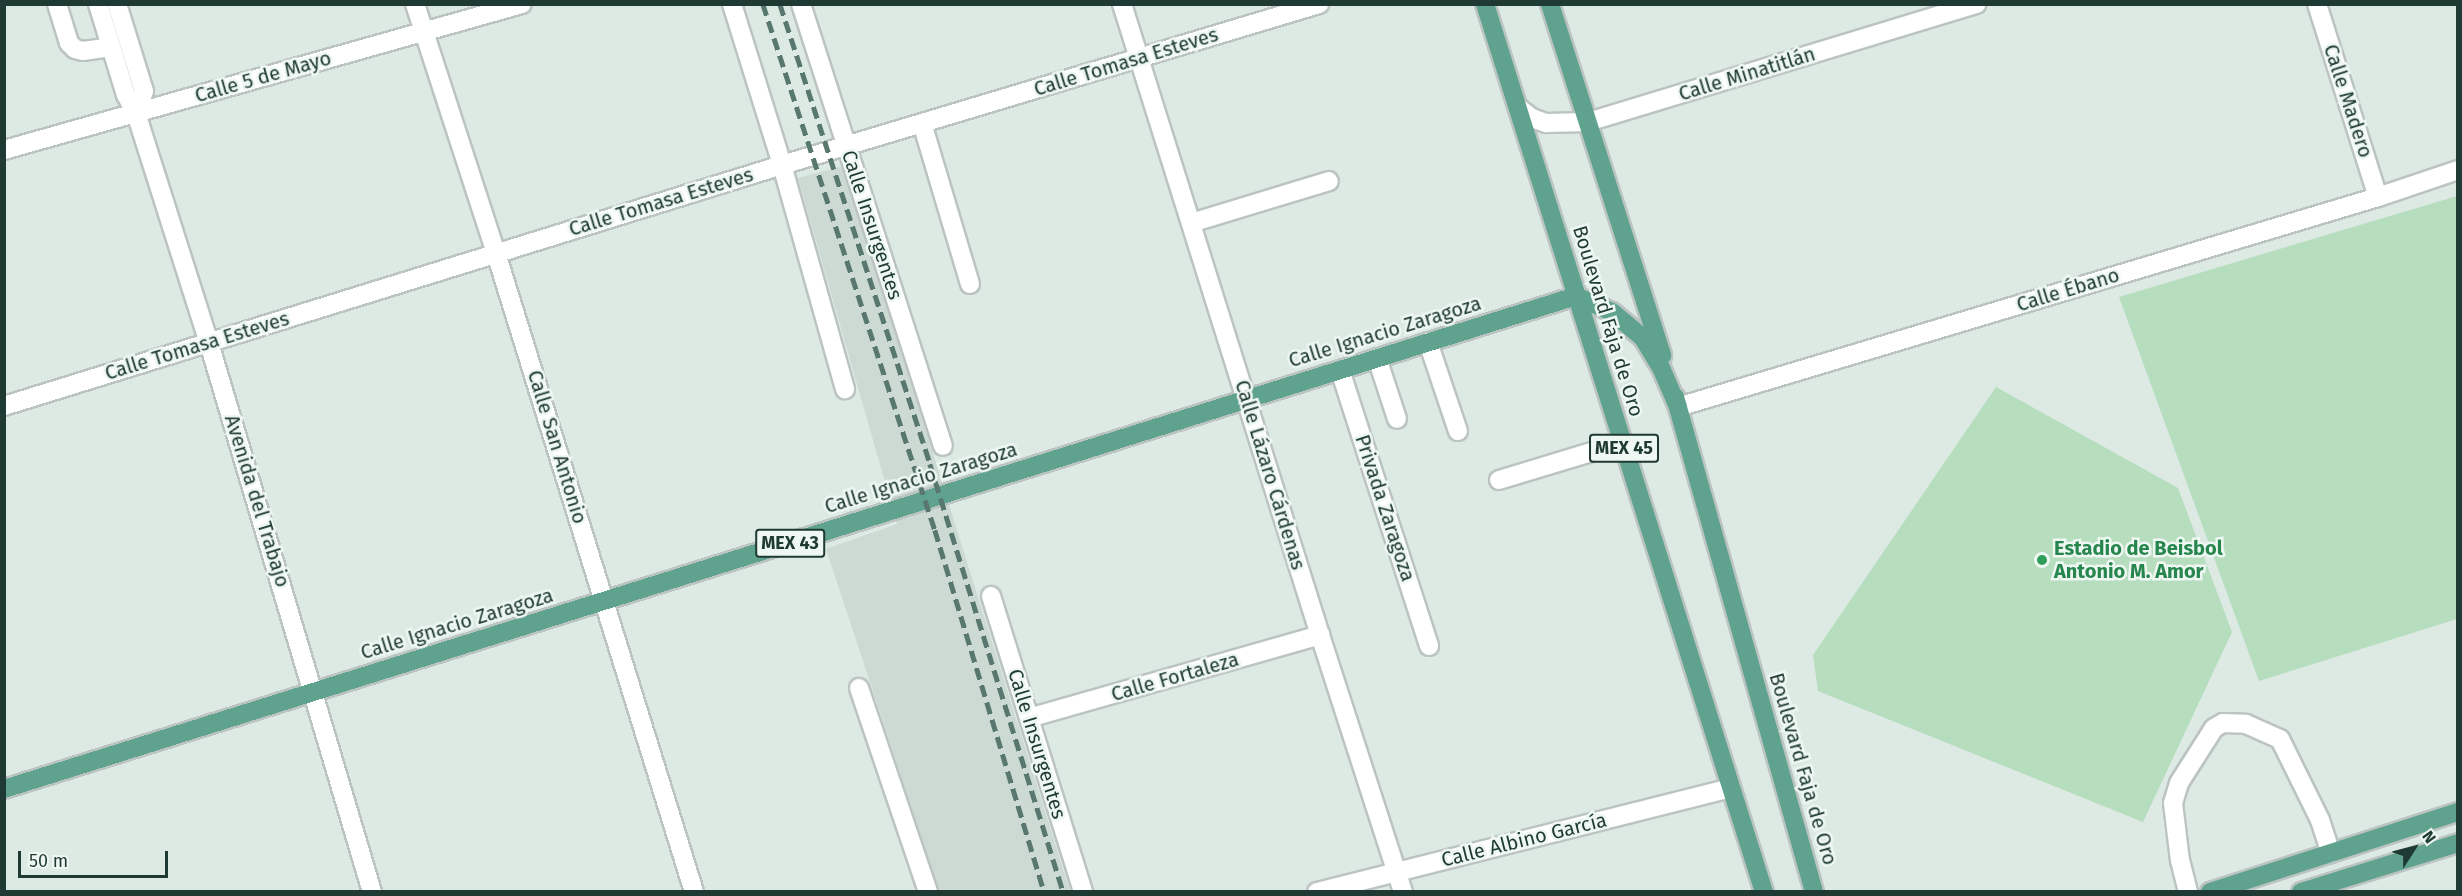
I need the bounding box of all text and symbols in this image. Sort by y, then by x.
street label: Calle Tomasa Esteves [1031,23,1221,101]
street label: Calle Madero [2318,41,2378,161]
street label: Calle Minatitlán [1676,42,1818,106]
street label: Calle 5 de Mayo [192,46,334,108]
street label: Calle Insurgentes [837,147,907,303]
street label: Calle Tomasa Esteves [566,163,756,241]
street label: Boulevard Faja de Oro [1567,222,1649,420]
street label: Calle Ébano [2014,263,2122,317]
street label: Calle Ignacio Zaragoza [1286,291,1484,373]
street label: Calle Tomasa Esteves [102,307,292,385]
street label: Calle San Antonio [522,367,592,527]
street label: Calle Lázaro Cárdenas [1230,377,1310,573]
street label: Avenida del Trabajo [219,412,295,590]
street label: Privada Zaragoza [1350,432,1420,584]
road number: MEX 45 [1588,433,1660,463]
street label: Calle Ignacio Zaragoza [822,437,1020,519]
road number: MEX 43 [754,528,826,558]
place label: Estadio de Beisbol Antonio M. Amor [2054,536,2223,583]
marker: Estadio de Beisbol Antonio M. Amor [2035,553,2049,567]
street label: Calle Ignacio Zaragoza [358,583,556,665]
street label: Calle Fortaleza [1108,647,1242,707]
street label: Calle Insurgentes [1003,666,1071,822]
street label: Boulevard Faja de Oro [1764,670,1842,868]
street label: Calle Albino García [1439,808,1609,872]
north arrow [2384,818,2444,878]
text: N [2418,827,2440,847]
scale bar [21,839,171,877]
text: 50 m [29,850,68,872]

